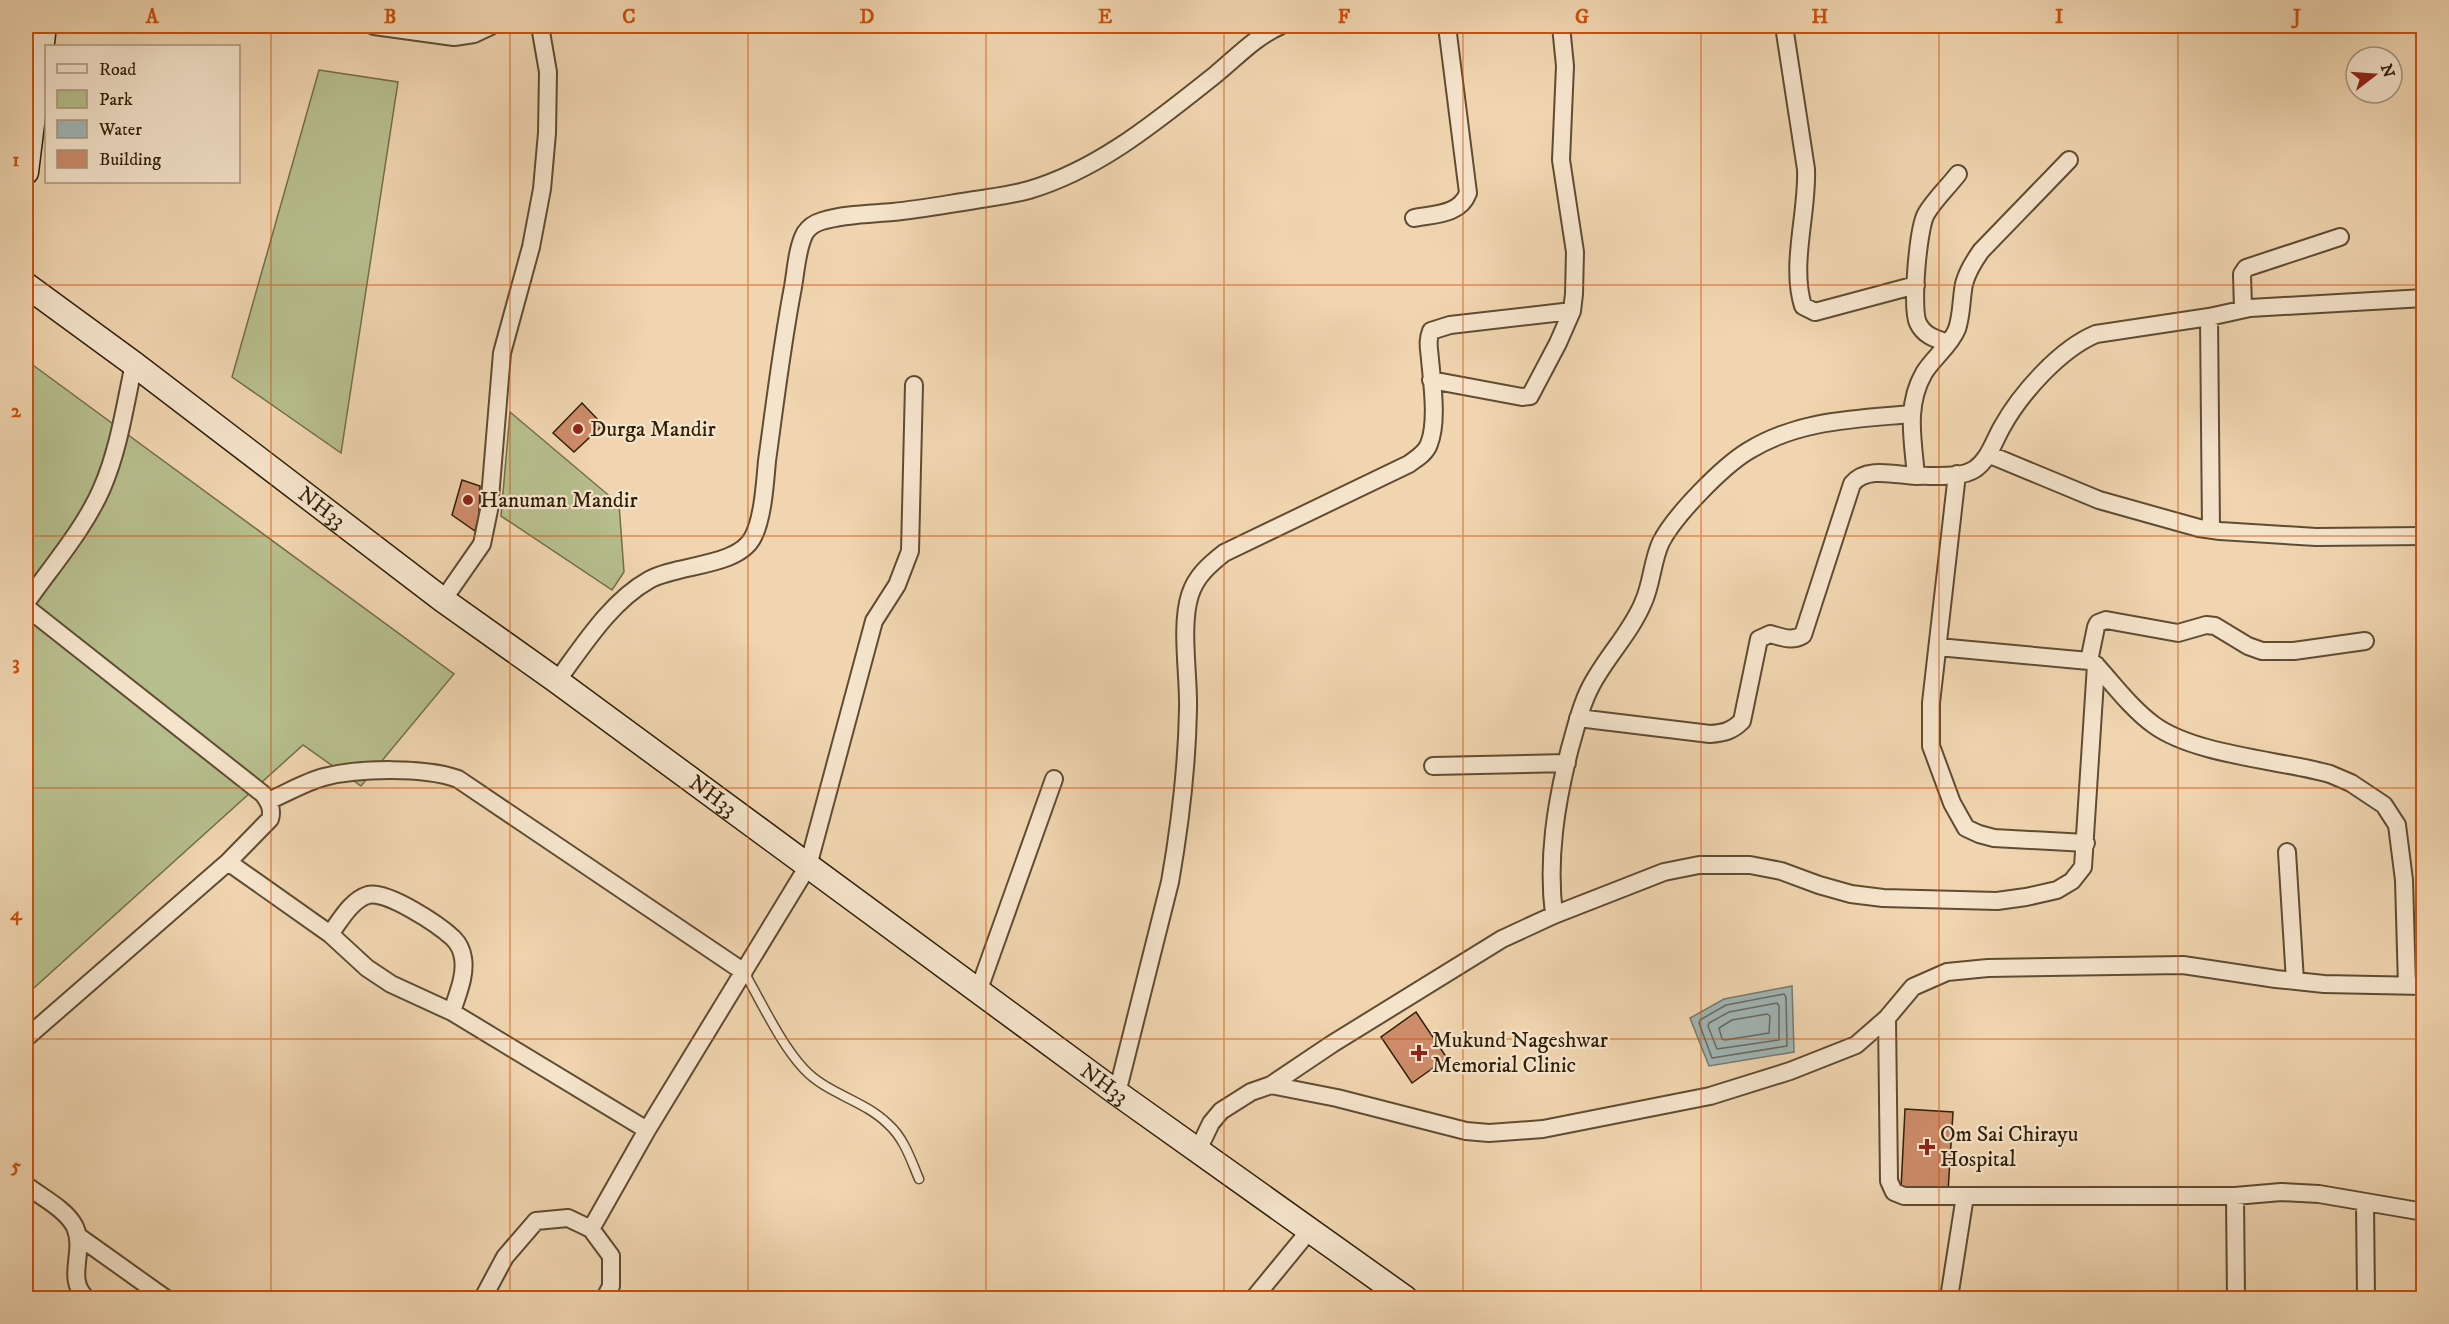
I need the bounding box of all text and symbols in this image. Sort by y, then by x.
text: A [145,5,160,30]
text: B [384,5,396,30]
text: C [622,5,636,30]
text: D [860,5,875,30]
text: E [1098,5,1112,30]
text: F [1338,5,1351,30]
text: G [1575,5,1589,30]
text: H [1812,5,1829,30]
text: I [2055,5,2063,30]
text: J [2291,5,2301,30]
legend [45,45,240,183]
north arrow [2344,45,2404,105]
text: Road [99,59,136,81]
text: N [2376,62,2399,80]
text: Park [99,89,133,111]
text: Water [98,119,142,141]
text: 1 [12,148,20,173]
text: Building [99,149,161,171]
text: 2 [11,399,22,424]
place label: Durga Mandir [590,416,717,443]
marker: Durga Mandir [571,422,585,436]
street label: NH33 [292,481,351,534]
place label: Hanuman Mandir [480,487,638,514]
marker: Hanuman Mandir [461,493,475,507]
text: 3 [12,651,20,676]
street label: NH33 [684,769,742,822]
text: 4 [10,902,23,927]
place label: Mukund Nageshwar Memorial Clinic [1432,1027,1609,1079]
marker: Mukund Nageshwar Memorial Clinic [1410,1044,1428,1062]
street label: NH33 [1075,1057,1134,1110]
place label: Om Sai Chirayu Hospital [1940,1121,2078,1173]
marker: Om Sai Chirayu Hospital [1918,1138,1936,1156]
text: 5 [10,1154,21,1179]

